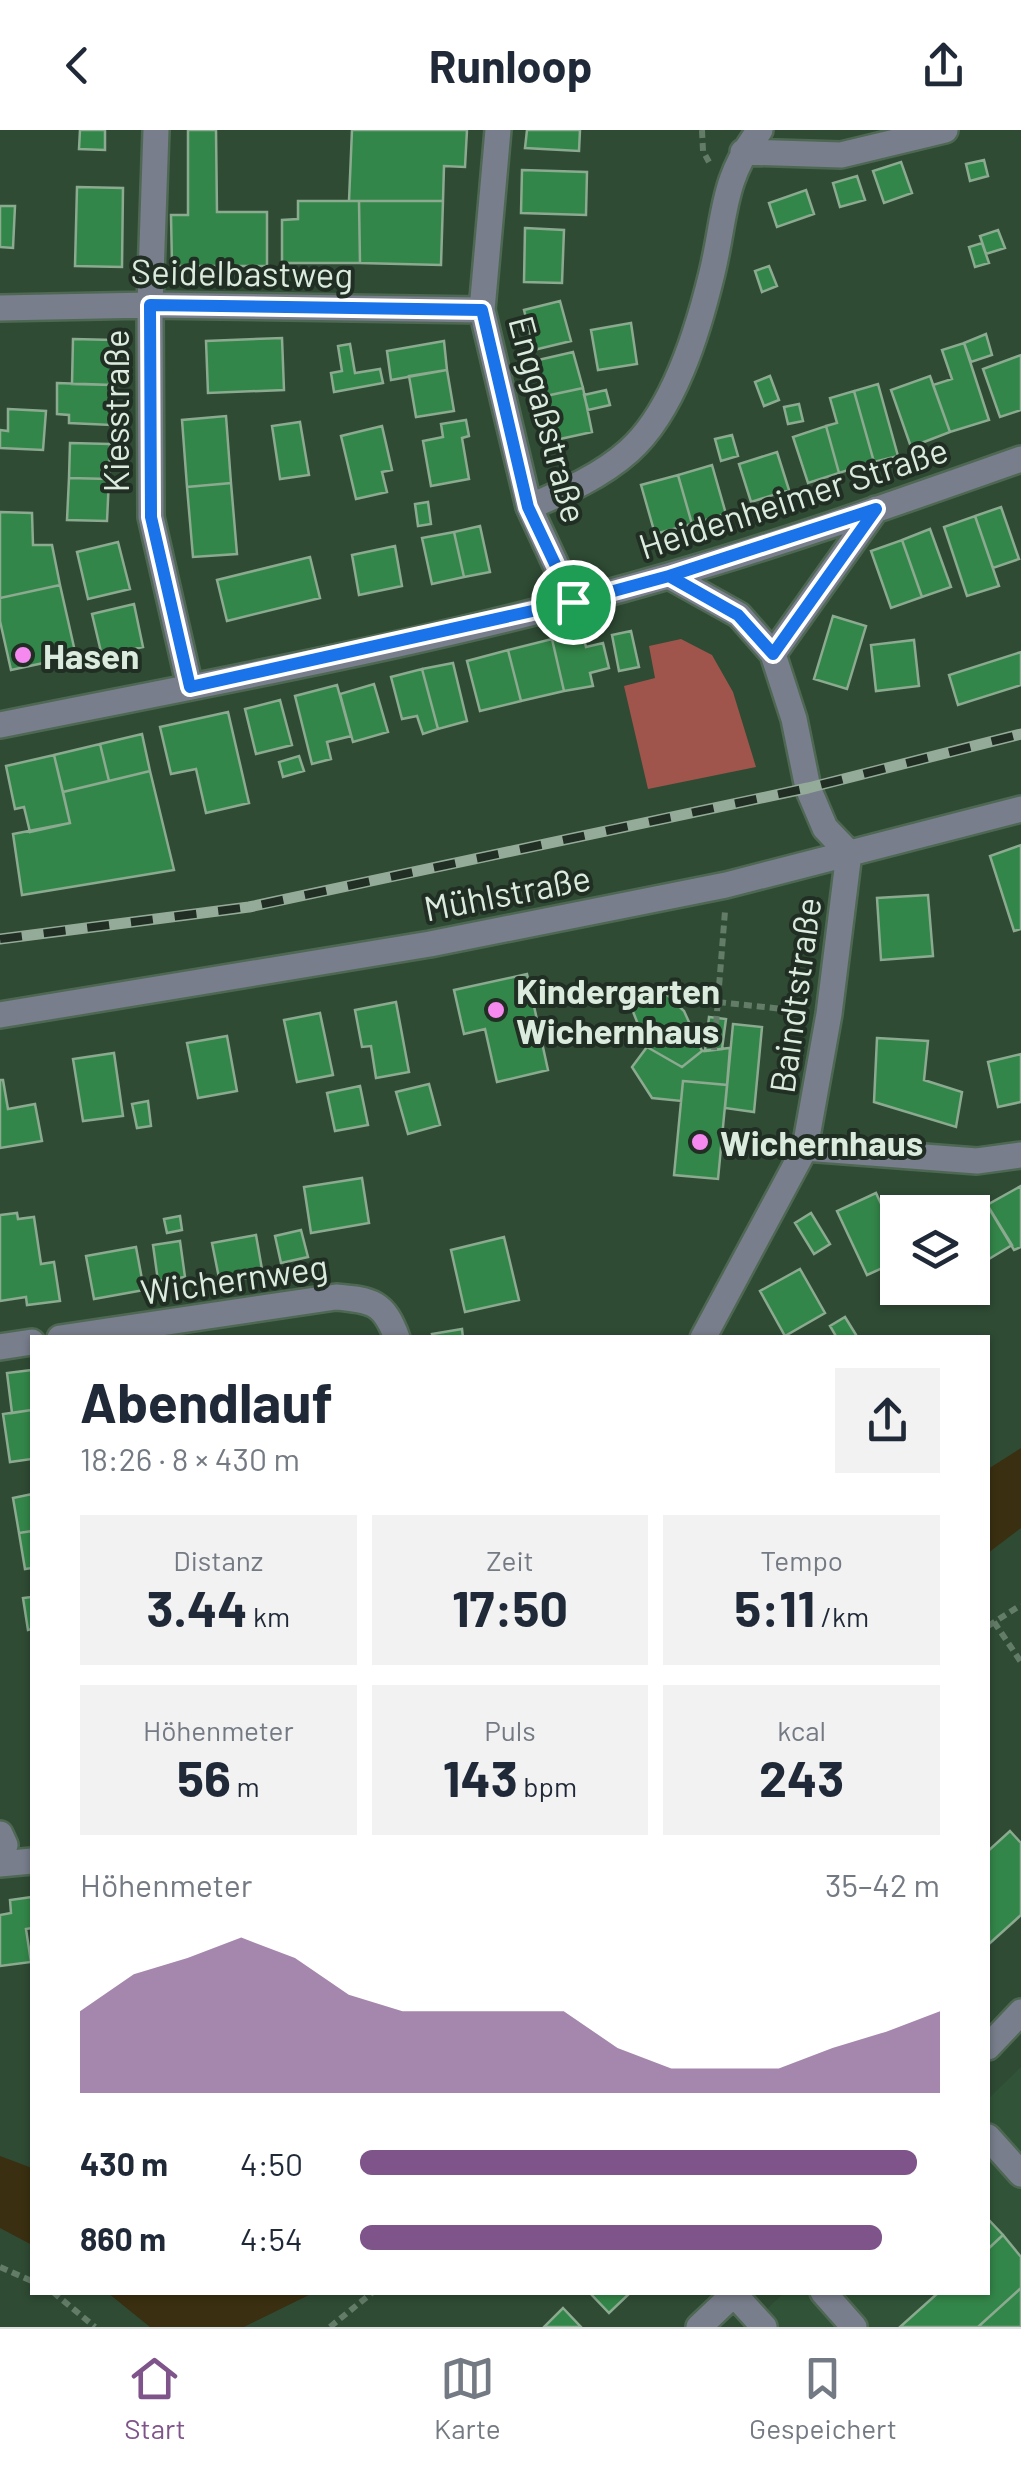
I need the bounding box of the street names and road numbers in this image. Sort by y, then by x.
street label: Seidelbastweg [130,249,354,295]
street label: Enggaßstraße [501,311,597,527]
street label: Kiesstraße [94,329,136,493]
street label: Heidenheimer Straße [633,427,953,567]
street label: Mühlstraße [420,855,594,929]
street label: Baindtstraße [759,894,829,1096]
street label: Wichernweg [138,1244,330,1312]

